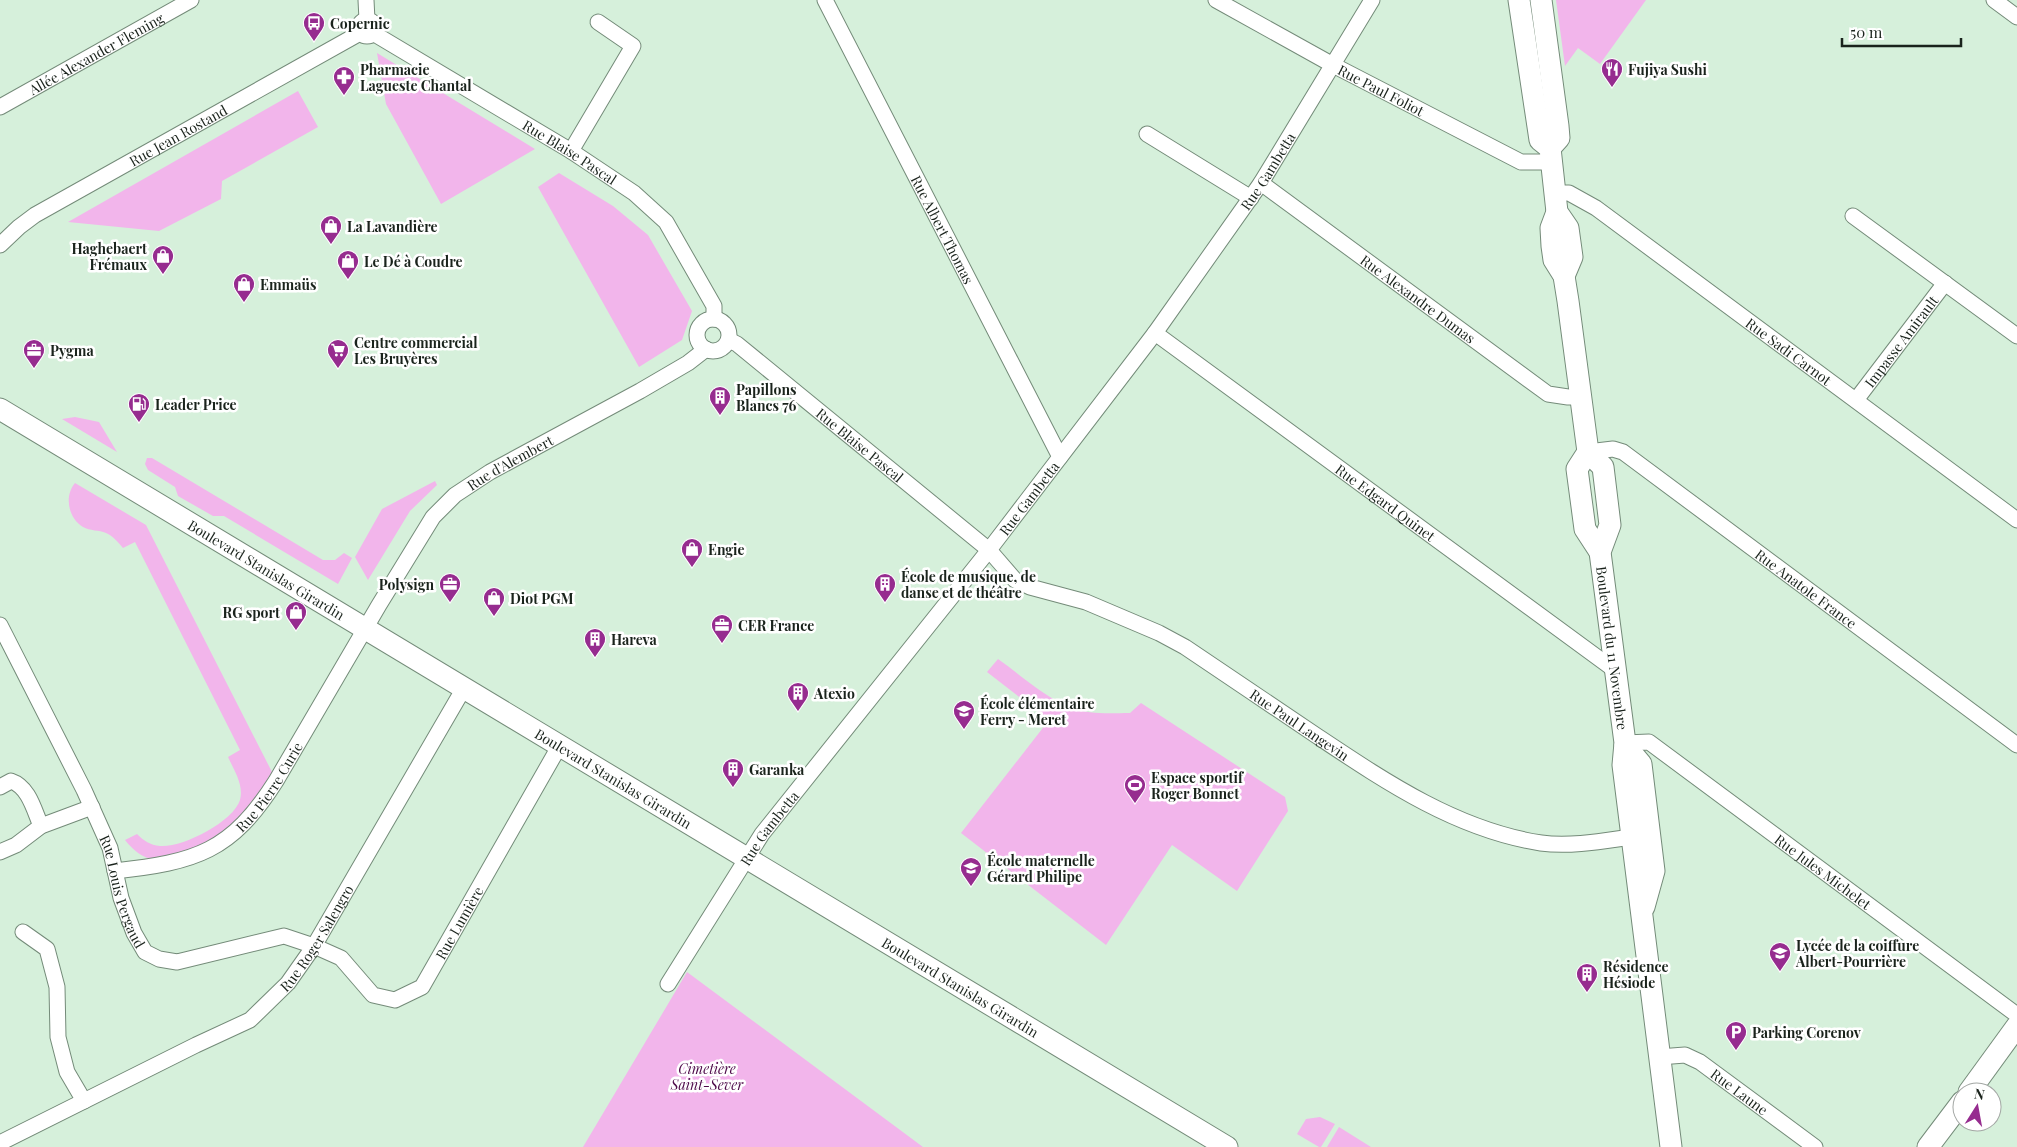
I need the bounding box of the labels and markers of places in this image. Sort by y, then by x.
bus stop icon: Copernic [302,11,326,42]
place label: Copernic [330,14,390,33]
restaurant icon: Fujiya Sushi [1600,57,1624,88]
place label: Pharmacie Lagueste Chantal [360,60,472,95]
place label: Fujiya Sushi [1628,60,1707,79]
pharmacy icon: Pharmacie Lagueste Chantal [332,65,356,96]
shop icon: La Lavandière [319,214,343,245]
place label: La Lavandière [347,217,438,236]
place label: Haghebaert Frémaux [71,239,147,274]
shop icon: Haghebaert Frémaux [151,244,175,275]
shop icon: Le Dé à Coudre [336,249,360,280]
place label: Le Dé à Coudre [364,252,463,271]
shop icon: Emmaüs [232,272,256,303]
place label: Emmaüs [260,275,316,294]
place label: Centre commercial Les Bruyères [354,333,478,368]
office icon: Pygma [22,338,46,369]
supermarket icon: Centre commercial Les Bruyères [326,338,350,369]
place label: Pygma [50,341,94,360]
place label: Papillons Blancs 76 [736,380,797,415]
building icon: Papillons Blancs 76 [708,385,732,416]
fuel station icon: Leader Price [127,392,151,423]
place label: Leader Price [155,395,237,414]
shop icon: Engie [680,537,704,568]
place label: Engie [708,540,745,559]
place label: École de musique, de danse et de théâtre [901,567,1036,602]
office icon: Polysign [438,572,462,603]
building icon: École de musique, de danse et de théâtre [873,572,897,603]
place label: Polysign [379,575,434,594]
shop icon: Diot PGM [482,586,506,617]
place label: Diot PGM [510,589,574,608]
shop icon: RG sport [284,600,308,631]
place label: RG sport [223,603,280,622]
office icon: CER France [710,613,734,644]
place label: CER France [738,616,814,635]
building icon: Hareva [583,627,607,658]
place label: Hareva [611,630,658,649]
building icon: Atexio [786,681,810,712]
place label: Atexio [813,684,855,703]
place label: École élémentaire Ferry - Meret [980,694,1095,729]
school or university icon: École élémentaire Ferry - Meret [952,699,976,730]
building icon: Garanka [721,757,745,788]
place label: Garanka [749,760,805,779]
place label: Espace sportif Roger Bonnet [1151,768,1244,803]
sports icon: Espace sportif Roger Bonnet [1123,773,1147,804]
place label: École maternelle Gérard Philipe [987,851,1095,886]
school or university icon: École maternelle Gérard Philipe [959,856,983,887]
place label: Lycée de la coiffure Albert-Pourrière [1795,936,1919,971]
school or university icon: Lycée de la coiffure Albert-Pourrière [1768,941,1792,972]
place label: Résidence Hésiode [1603,957,1669,992]
building icon: Résidence Hésiode [1575,962,1599,993]
parking icon: Parking Corenov [1724,1020,1748,1051]
place label: Parking Corenov [1752,1023,1862,1042]

